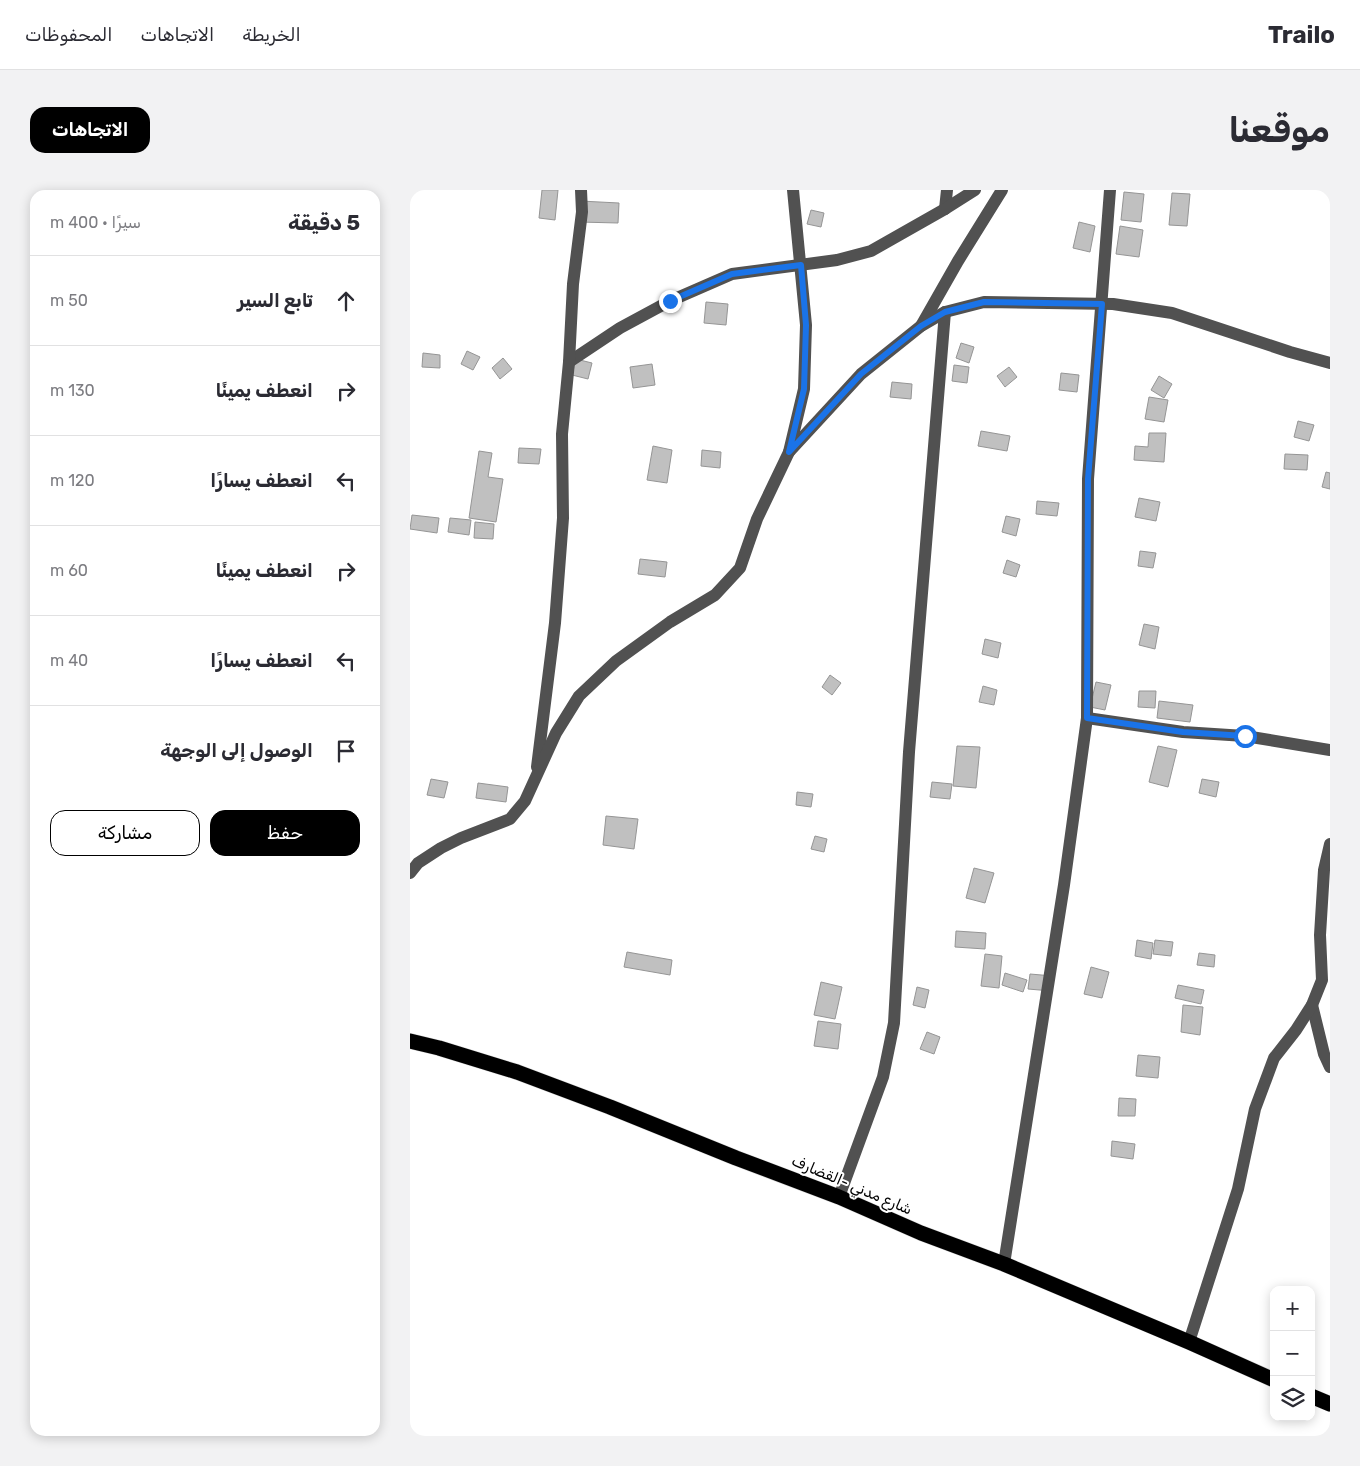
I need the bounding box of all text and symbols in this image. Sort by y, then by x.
text: Trailo [1268,21,1335,49]
text: المحفوظات [25,24,112,46]
text: الاتجاهات [140,24,214,46]
text: الخريطة [242,24,301,46]
button: الاتجاهات [30,107,150,153]
text: موقعنا [1228,109,1330,151]
text: 5 دقيقة [288,210,360,235]
text: سيرًا · 400 m [50,213,141,232]
icon: ahead [332,287,360,315]
text: تابع السير [237,289,313,312]
route end [659,290,682,313]
text: 50 m [50,291,88,310]
icon: right [332,377,360,405]
text: انعطف يمينًا [216,379,313,402]
text: 130 m [50,381,95,400]
icon: left [332,467,360,495]
text: انعطف يسارًا [210,469,313,492]
text: 120 m [50,471,95,490]
icon: right [332,557,360,585]
text: انعطف يمينًا [216,559,313,582]
text: 60 m [50,561,88,580]
icon: left [332,647,360,675]
text: انعطف يسارًا [210,649,313,672]
text: 40 m [50,651,88,670]
route start [1234,725,1257,748]
icon: arrive [332,737,360,765]
text: الوصول إلى الوجهة [160,739,313,762]
button: مشاركة [50,810,200,856]
button: حفظ [210,810,360,856]
street label: شارع مدني -القضارف [788,1151,915,1221]
map controls [1270,1286,1315,1421]
button: + [1270,1286,1315,1331]
button: − [1270,1331,1315,1376]
button: layers [1270,1376,1315,1421]

